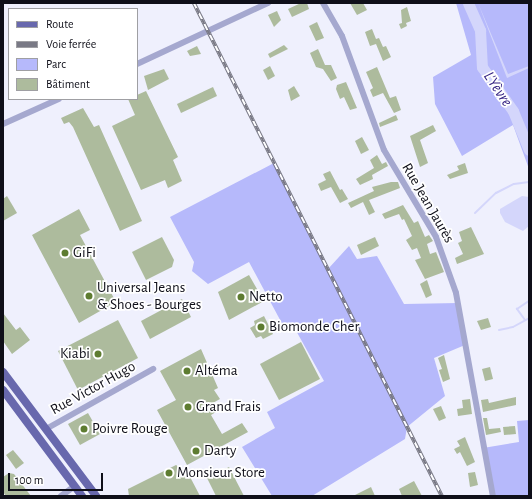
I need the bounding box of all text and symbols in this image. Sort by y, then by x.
legend [8,8,138,100]
text: Route [46,18,73,30]
text: Voie ferrée [46,38,96,50]
text: Parc [46,58,66,70]
water label: L'Yèvre [479,68,517,110]
text: Bâtiment [46,78,90,90]
street label: Rue Jean Jaurès [398,160,458,246]
place label: GiFi [73,244,96,262]
marker: GiFi [60,248,70,258]
place label: Universal Jeans & Shoes - Bourges [97,278,201,313]
place label: Netto [249,288,283,306]
marker: Universal Jeans & Shoes - Bourges [84,291,94,301]
marker: Netto [236,292,246,302]
place label: Biomonde Cher [269,318,359,336]
marker: Biomonde Cher [256,322,266,332]
place label: Kiabi [60,345,90,363]
marker: Kiabi [93,349,103,359]
street label: Rue Victor Hugo [47,357,139,419]
place label: Altéma [195,362,238,380]
marker: Altéma [182,366,192,376]
place label: Grand Frais [196,398,261,416]
marker: Grand Frais [183,402,193,412]
place label: Poivre Rouge [92,420,168,438]
marker: Poivre Rouge [79,424,89,434]
place label: Darty [204,442,237,460]
marker: Darty [191,446,201,456]
place label: Monsieur Store [177,464,265,482]
scale bar [10,465,105,491]
marker: Monsieur Store [164,468,174,478]
text: 100 m [15,474,43,486]

